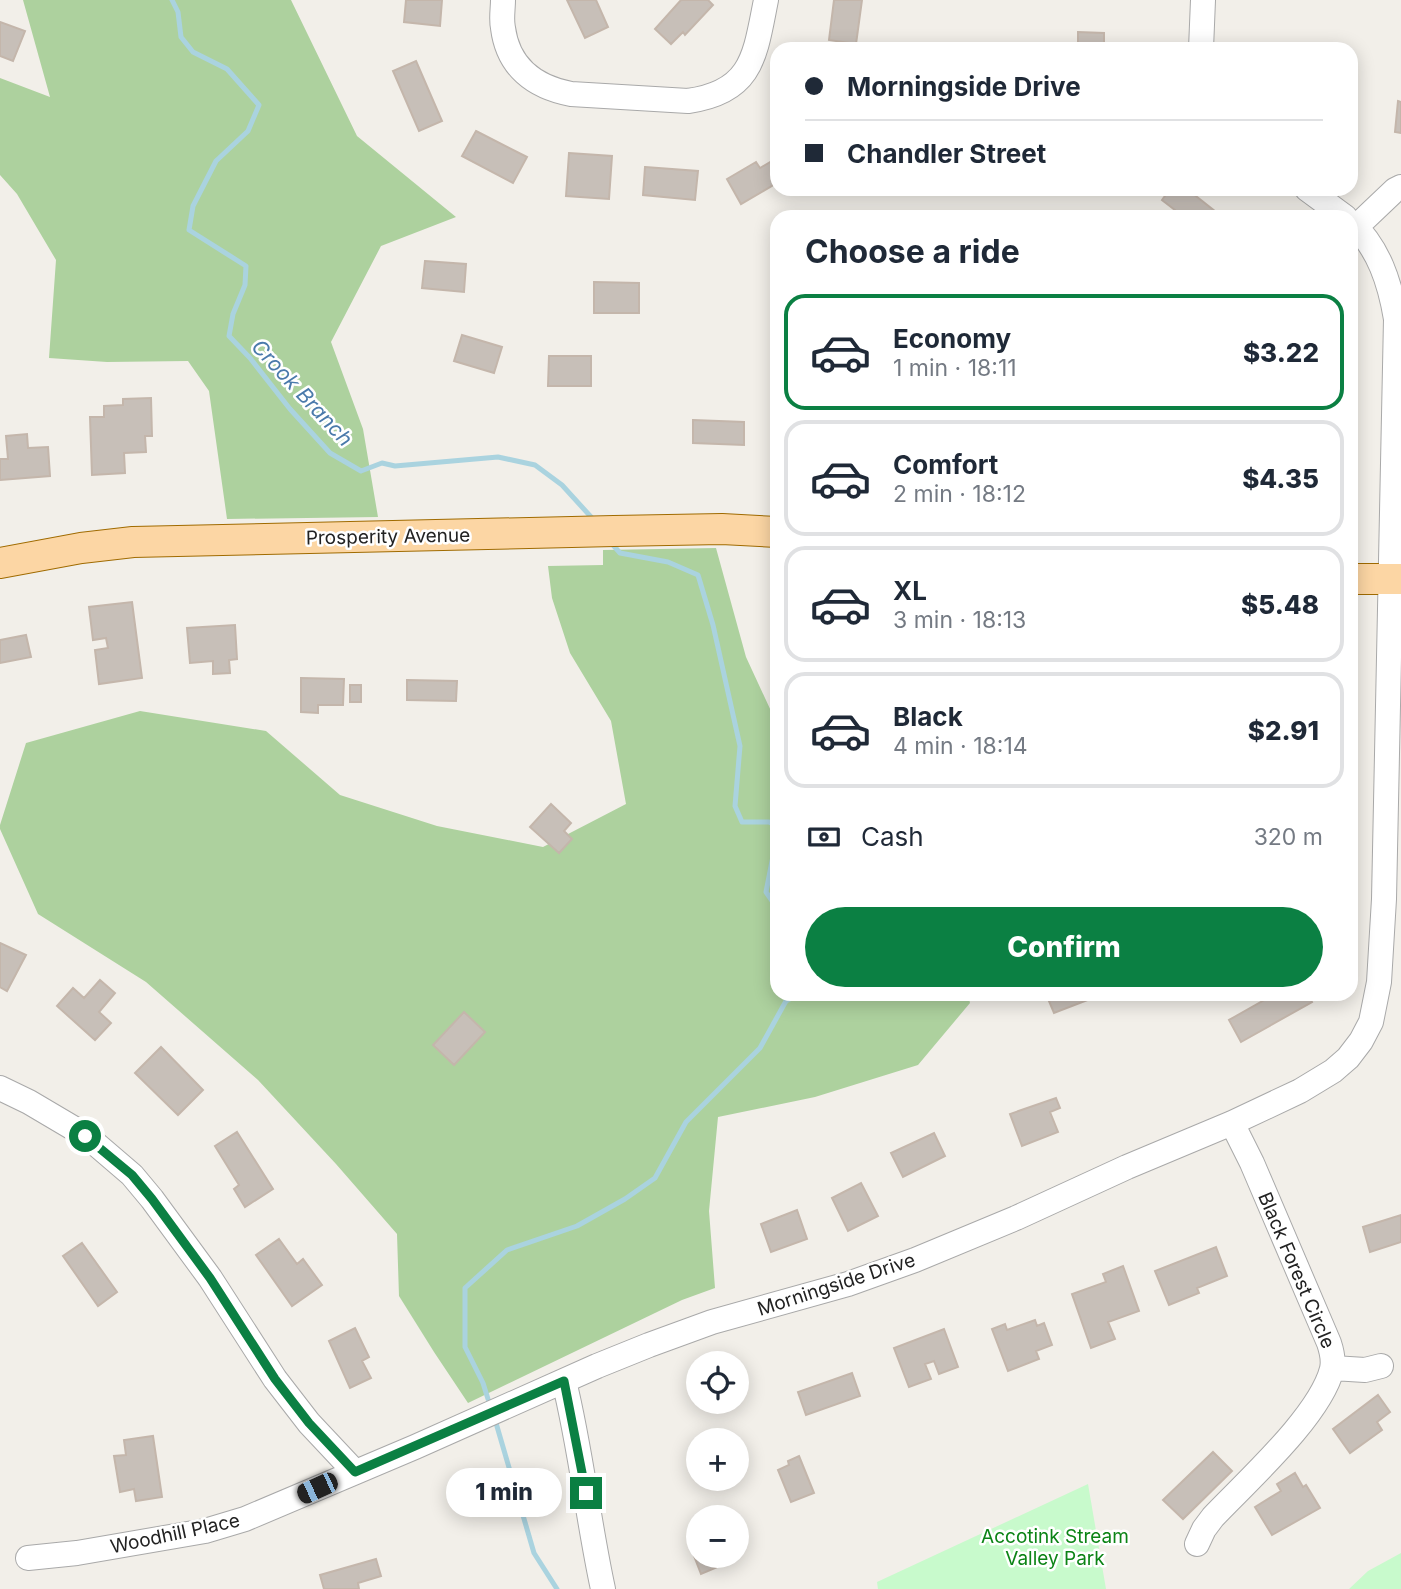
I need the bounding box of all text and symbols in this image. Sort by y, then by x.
text: Morningside Drive [847,71,1081,102]
text: Chandler Street [847,138,1046,169]
text: Choose a ride [805,232,1020,271]
icon: car [809,321,872,384]
text: Economy [893,323,1011,354]
water label: Crook Branch [247,334,358,451]
text: $3.22 [1243,337,1319,368]
text: 1 min · 18:11 [893,354,1017,382]
icon: car [809,447,872,510]
text: Comfort [893,449,998,480]
text: $4.35 [1242,463,1319,494]
text: 2 min · 18:12 [893,480,1026,508]
street label: Prosperity Avenue [306,524,470,549]
icon: car [809,573,872,636]
text: XL [893,575,927,606]
text: $5.48 [1241,589,1319,620]
text: 3 min · 18:13 [893,606,1026,634]
icon: car [809,699,872,762]
text: Black [893,701,963,732]
text: $2.91 [1248,715,1319,746]
text: 4 min · 18:14 [893,732,1028,760]
icon: cash [805,818,843,856]
text: Cash [861,821,924,852]
text: 320 m [1254,823,1323,851]
button: Confirm [805,907,1323,987]
route start [69,1120,101,1152]
street label: Black Forest Circle [1253,1189,1340,1352]
street label: Morningside Drive [754,1248,918,1321]
map controls [686,1351,749,1568]
button: locate [686,1351,749,1414]
button: + [686,1428,749,1491]
callout: 1 min [446,1468,562,1518]
car [294,1470,341,1506]
route end [570,1477,602,1509]
text: 1 min [475,1478,533,1506]
button: − [686,1505,749,1568]
street label: Woodhill Place [108,1509,242,1558]
park label: Accotink Stream Valley Park [981,1525,1129,1570]

